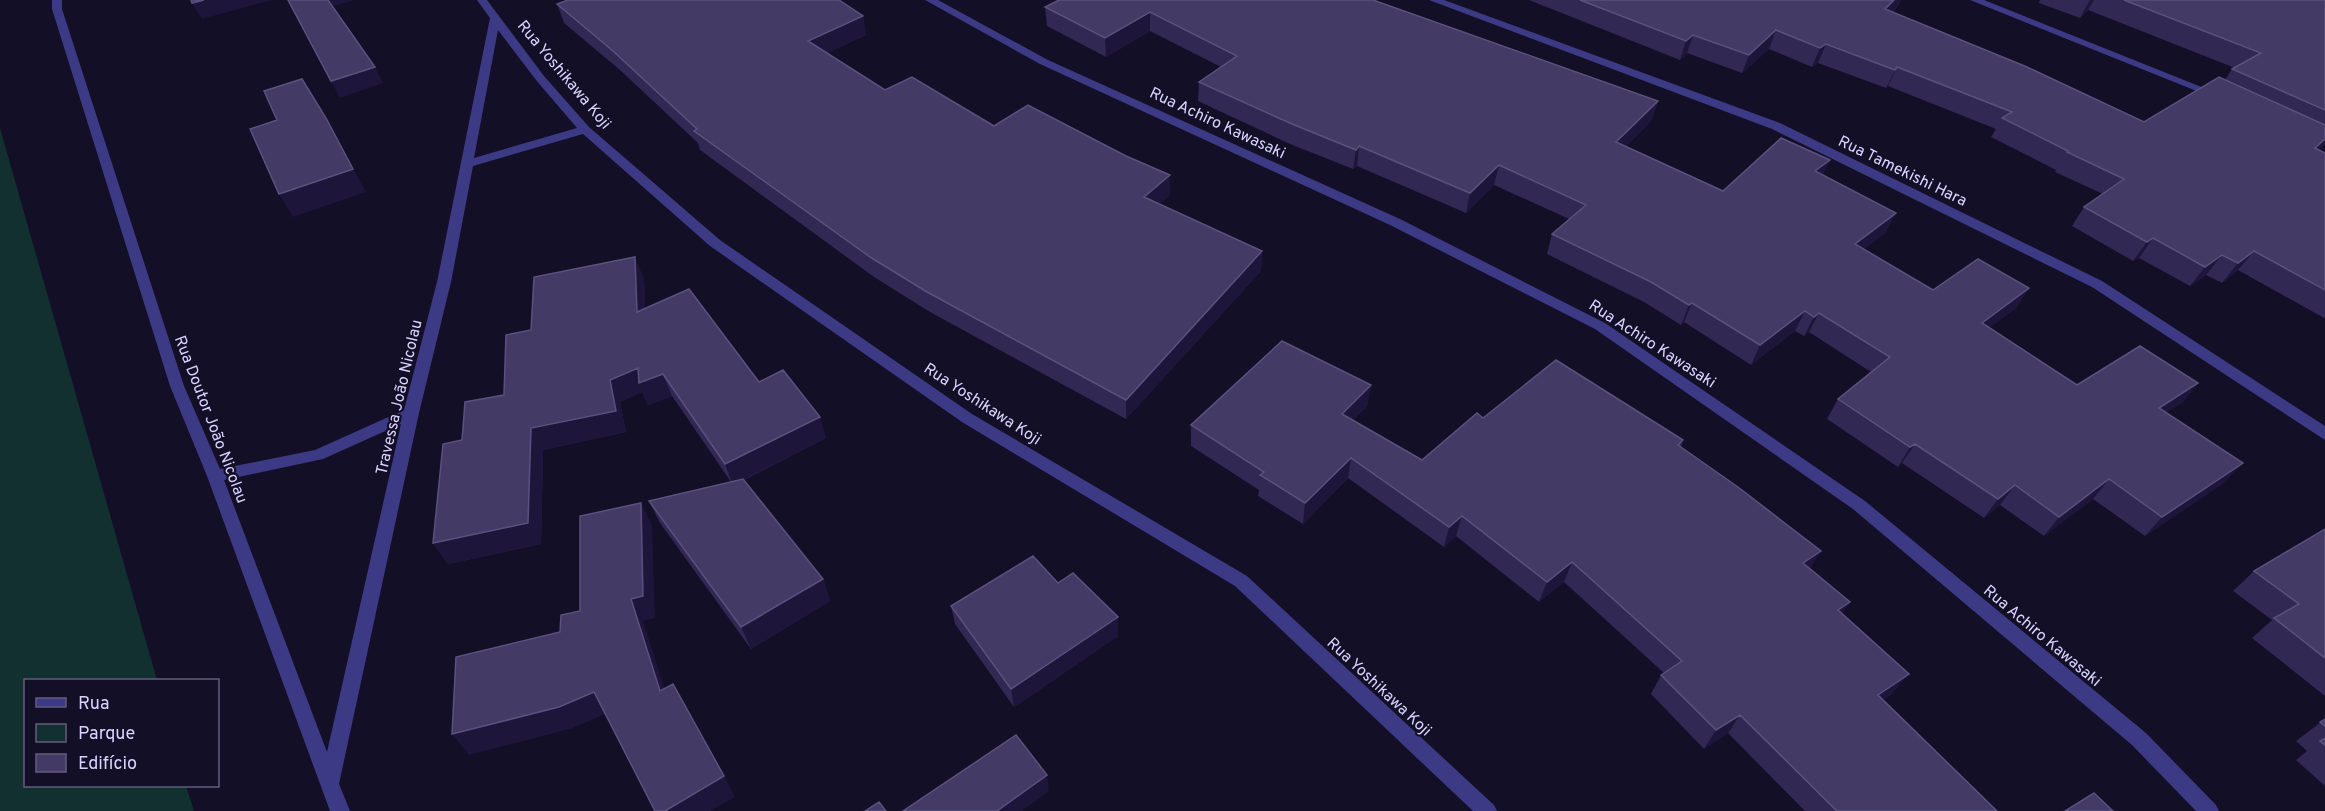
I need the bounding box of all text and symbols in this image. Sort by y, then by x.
street label: Rua Yoshikawa Koji [512,17,615,134]
street label: Rua Achiro Kawasaki [1146,83,1288,164]
street label: Rua Tamekishi Hara [1834,132,1970,212]
street label: Rua Achiro Kawasaki [1584,296,1719,393]
street label: Travessa João Nicolau [372,318,428,477]
street label: Rua Doutor João Nicolau [169,333,251,506]
street label: Rua Yoshikawa Koji [919,359,1044,450]
street label: Rua Achiro Kawasaki [1979,581,2105,692]
street label: Rua Yoshikawa Koji [1322,634,1435,741]
legend [24,679,219,787]
text: Rua [78,693,109,716]
text: Parque [78,723,135,746]
text: Edifício [78,753,137,776]

